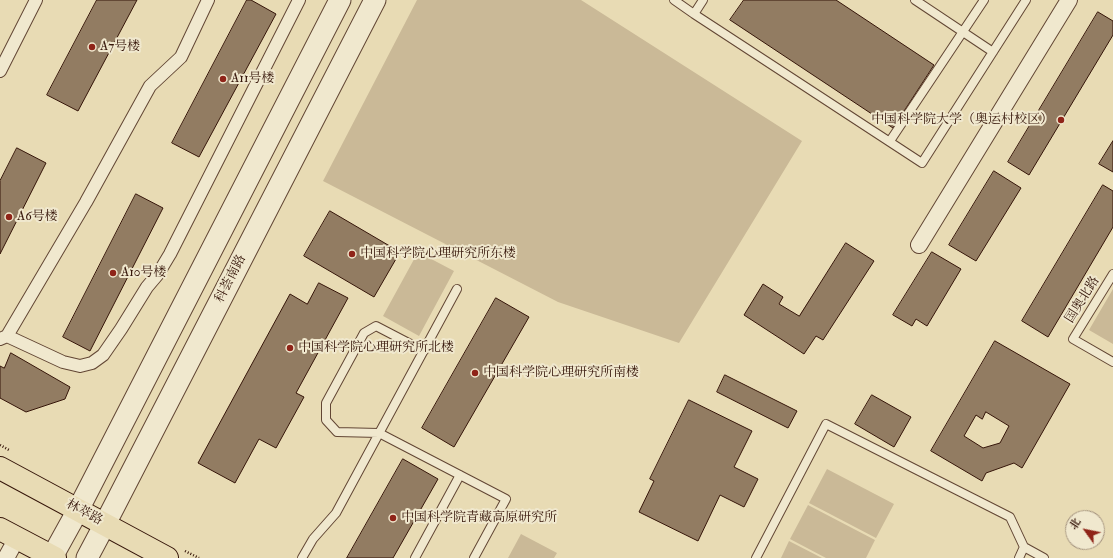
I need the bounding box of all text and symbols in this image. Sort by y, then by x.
place label: A7号楼 [100,39,140,55]
marker: A7号楼 [87,42,97,52]
place label: A11号楼 [231,71,275,87]
marker: A11号楼 [218,74,228,84]
place label: 中国科学院大学（奥运村校区） [871,112,1053,128]
marker: 中国科学院大学（奥运村校区） [1056,115,1066,125]
place label: A6号楼 [17,209,58,225]
marker: A6号楼 [4,212,14,222]
place label: 中国科学院心理研究所东楼 [360,246,516,262]
marker: 中国科学院心理研究所东楼 [347,249,357,259]
street label: 科荟南路 [212,252,250,306]
place label: A10号楼 [121,265,166,281]
marker: A10号楼 [108,268,118,278]
street label: 国奥北路 [1063,274,1103,326]
place label: 中国科学院心理研究所北楼 [298,340,454,356]
marker: 中国科学院心理研究所北楼 [285,343,295,353]
place label: 中国科学院心理研究所南楼 [483,365,639,381]
marker: 中国科学院心理研究所南楼 [470,368,480,378]
street label: 林萃路 [63,497,105,529]
place label: 中国科学院青藏高原研究所 [401,510,557,526]
north arrow [1065,510,1105,550]
marker: 中国科学院青藏高原研究所 [388,513,398,523]
text: 北 [1067,516,1084,532]

